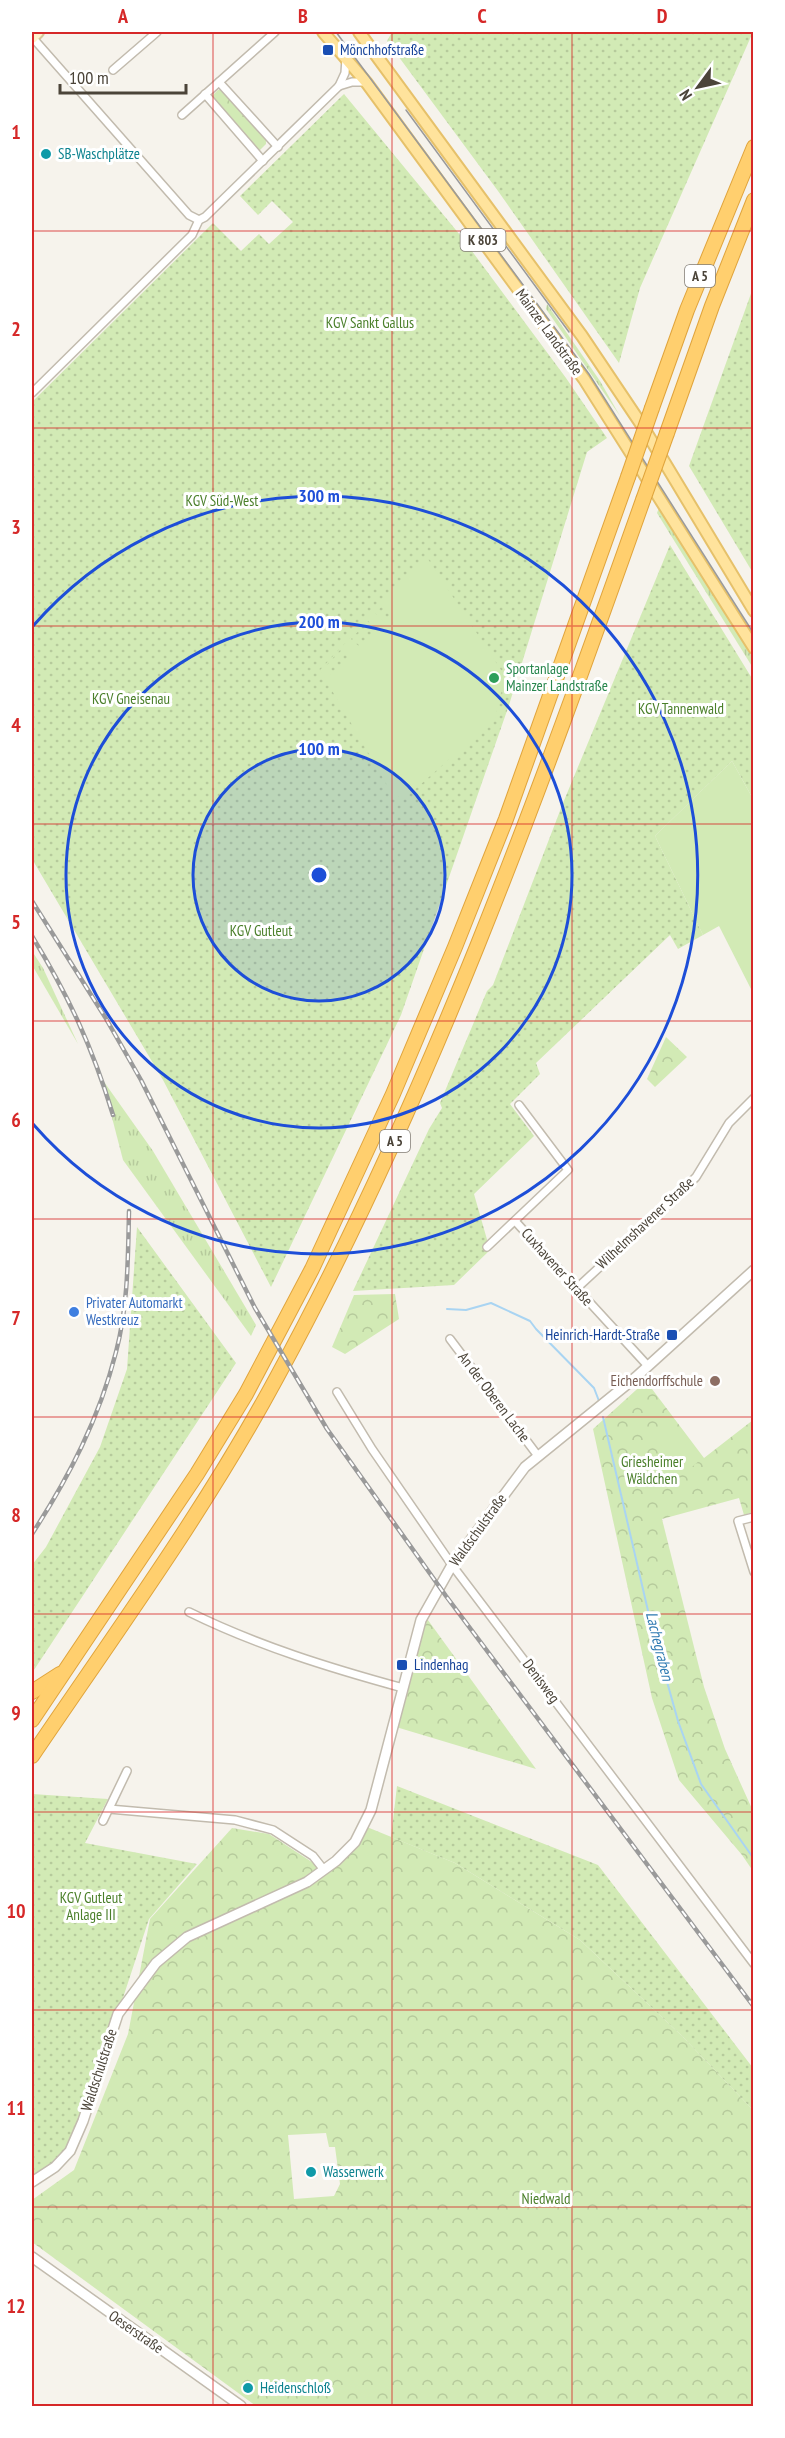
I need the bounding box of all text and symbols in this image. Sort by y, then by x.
text: A [117,3,129,29]
text: B [298,3,308,29]
text: C [477,3,487,29]
text: D [657,3,668,29]
place label: Mönchhofstraße [340,40,424,59]
marker: Mönchhofstraße [321,43,335,57]
scale bar [60,57,186,95]
north arrow [668,57,728,117]
text: 100 m [69,66,109,89]
text: N [675,86,696,104]
text: 1 [11,119,21,145]
place label: SB-Waschplätze [58,144,140,163]
marker: SB-Waschplätze [39,147,53,161]
road number: K 803 [460,229,506,251]
road number: A 5 [685,265,715,287]
street label: Mainzer Landstraße [512,285,587,379]
park label: KGV Sankt Gallus [326,313,414,332]
text: 2 [11,316,21,342]
text: 300 m [298,484,340,507]
park label: KGV Süd-West [186,491,258,510]
text: 3 [11,514,21,540]
text: 200 m [298,610,340,633]
place label: Sportanlage Mainzer Landstraße [506,659,608,695]
marker: Sportanlage Mainzer Landstraße [487,671,501,685]
park label: KGV Gneisenau [92,689,170,708]
park label: KGV Tannenwald [638,699,724,718]
text: 4 [11,712,21,738]
text: 100 m [298,737,340,760]
centre of rings [309,865,329,885]
text: 5 [11,909,21,935]
park label: KGV Gutleut [230,921,292,940]
text: 6 [11,1107,21,1133]
road number: A 5 [380,1130,410,1152]
street label: Wilhelmshavener Straße [592,1172,698,1273]
street label: Cuxhavener Straße [517,1224,597,1310]
place label: Privater Automarkt Westkreuz [86,1293,183,1329]
text: 7 [11,1305,21,1331]
marker: Privater Automarkt Westkreuz [67,1305,81,1319]
place label: Heinrich-Hardt-Straße [545,1325,660,1344]
marker: Heinrich-Hardt-Straße [665,1328,679,1342]
street label: An der Oberen Lache [454,1348,534,1446]
place label: Eichendorffschule [611,1371,703,1390]
marker: Eichendorffschule [708,1374,722,1388]
park label: Griesheimer Wäldchen [621,1452,684,1488]
street label: Waldschulstraße [445,1490,510,1570]
text: 8 [11,1502,21,1528]
water label: Lachegraben [642,1609,678,1683]
place label: Lindenhag [414,1655,468,1674]
street label: Denisweg [519,1655,564,1706]
marker: Lindenhag [395,1658,409,1672]
text: 9 [11,1700,21,1726]
park label: KGV Gutleut Anlage III [60,1888,122,1924]
text: 10 [6,1898,26,1924]
street label: Waldschulstraße [76,2026,121,2113]
text: 11 [6,2095,26,2121]
place label: Wasserwerk [323,2162,384,2181]
marker: Wasserwerk [304,2165,318,2179]
park label: Niedwald [522,2189,570,2208]
text: 12 [6,2293,26,2319]
street label: Oeserstraße [105,2306,167,2357]
place label: Heidenschloß [260,2378,331,2397]
marker: Heidenschloß [241,2381,255,2395]

